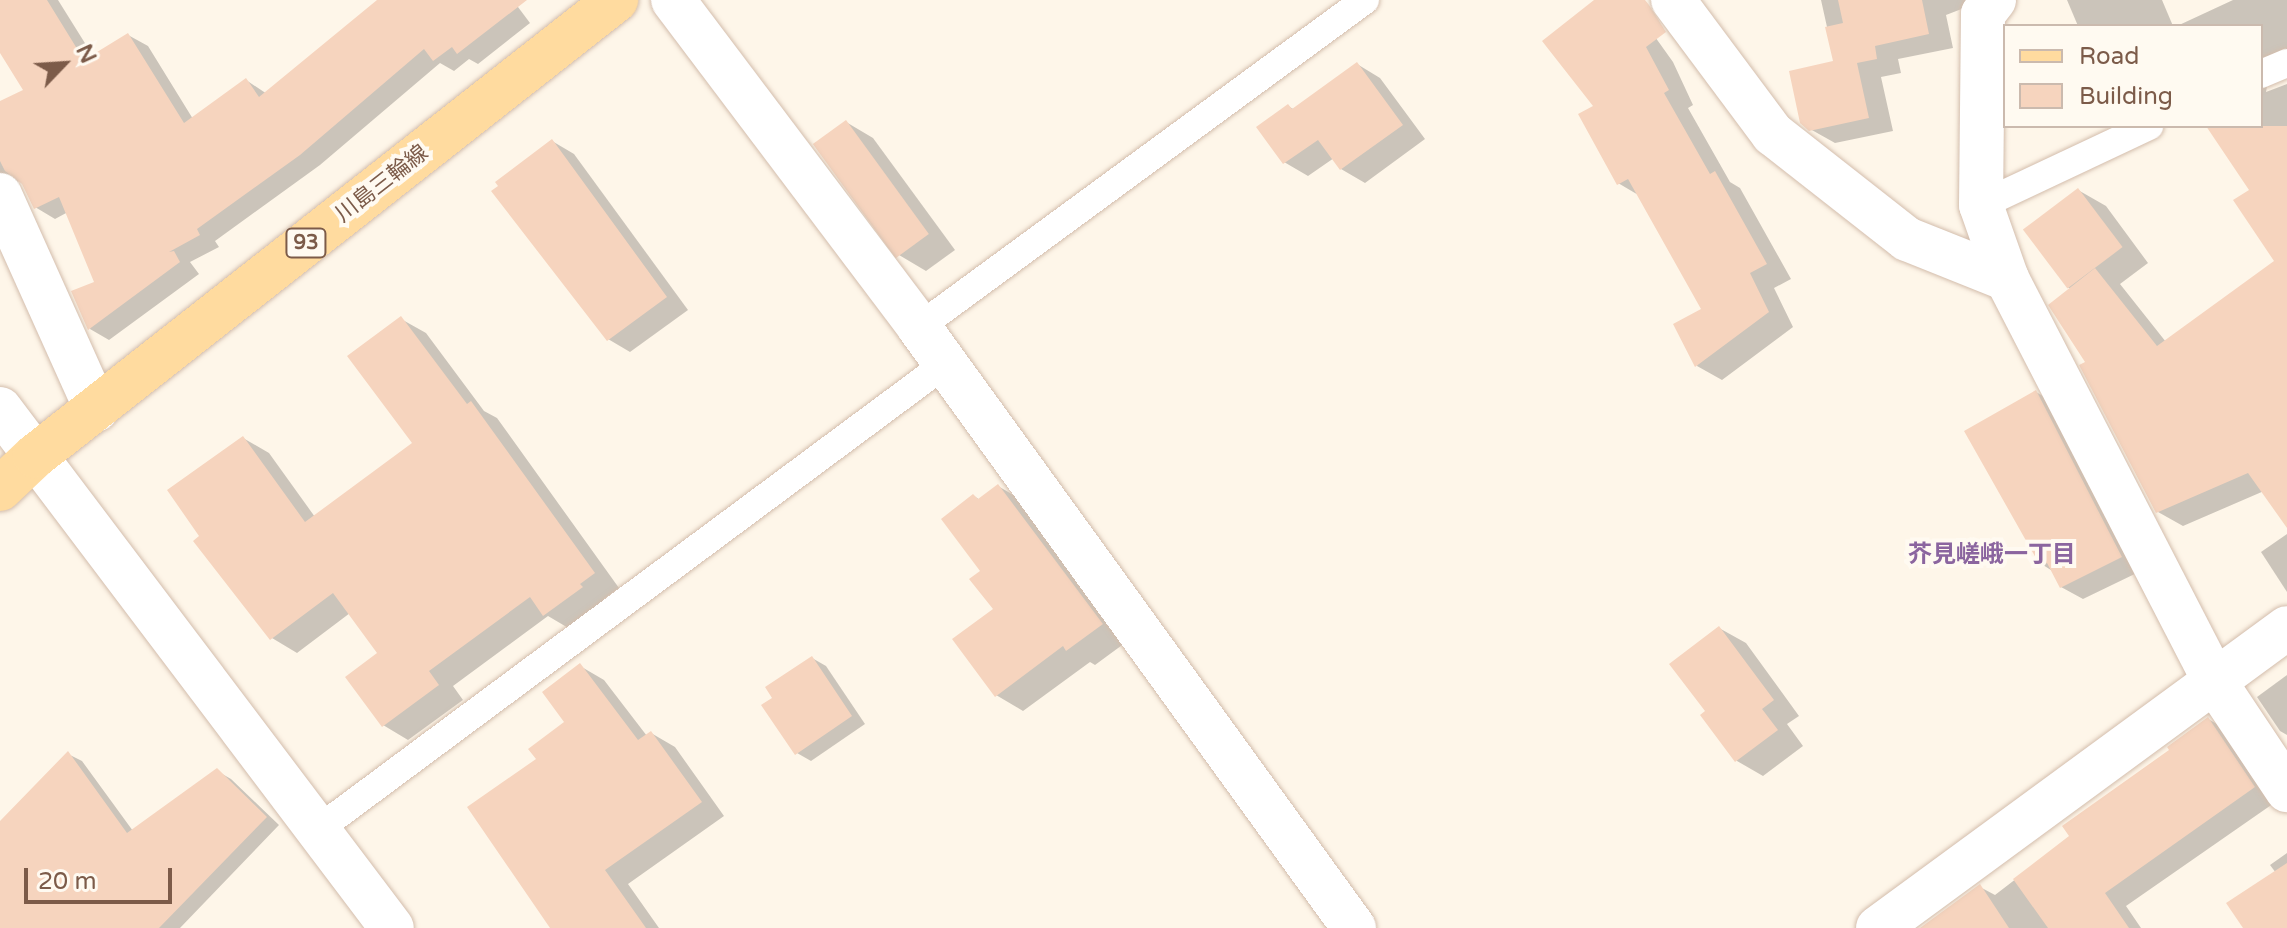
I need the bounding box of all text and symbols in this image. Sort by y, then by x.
north arrow [24,24,104,104]
legend [2003,24,2263,128]
text: N [70,40,101,67]
text: Road [2079,42,2139,71]
text: Building [2079,82,2173,111]
street label: 川島三輪線 [331,140,433,228]
road number: 93 [284,227,328,259]
district label: 芥見嵯峨一丁目 [1908,541,2076,569]
scale bar [28,852,176,902]
text: 20 m [38,867,96,896]

